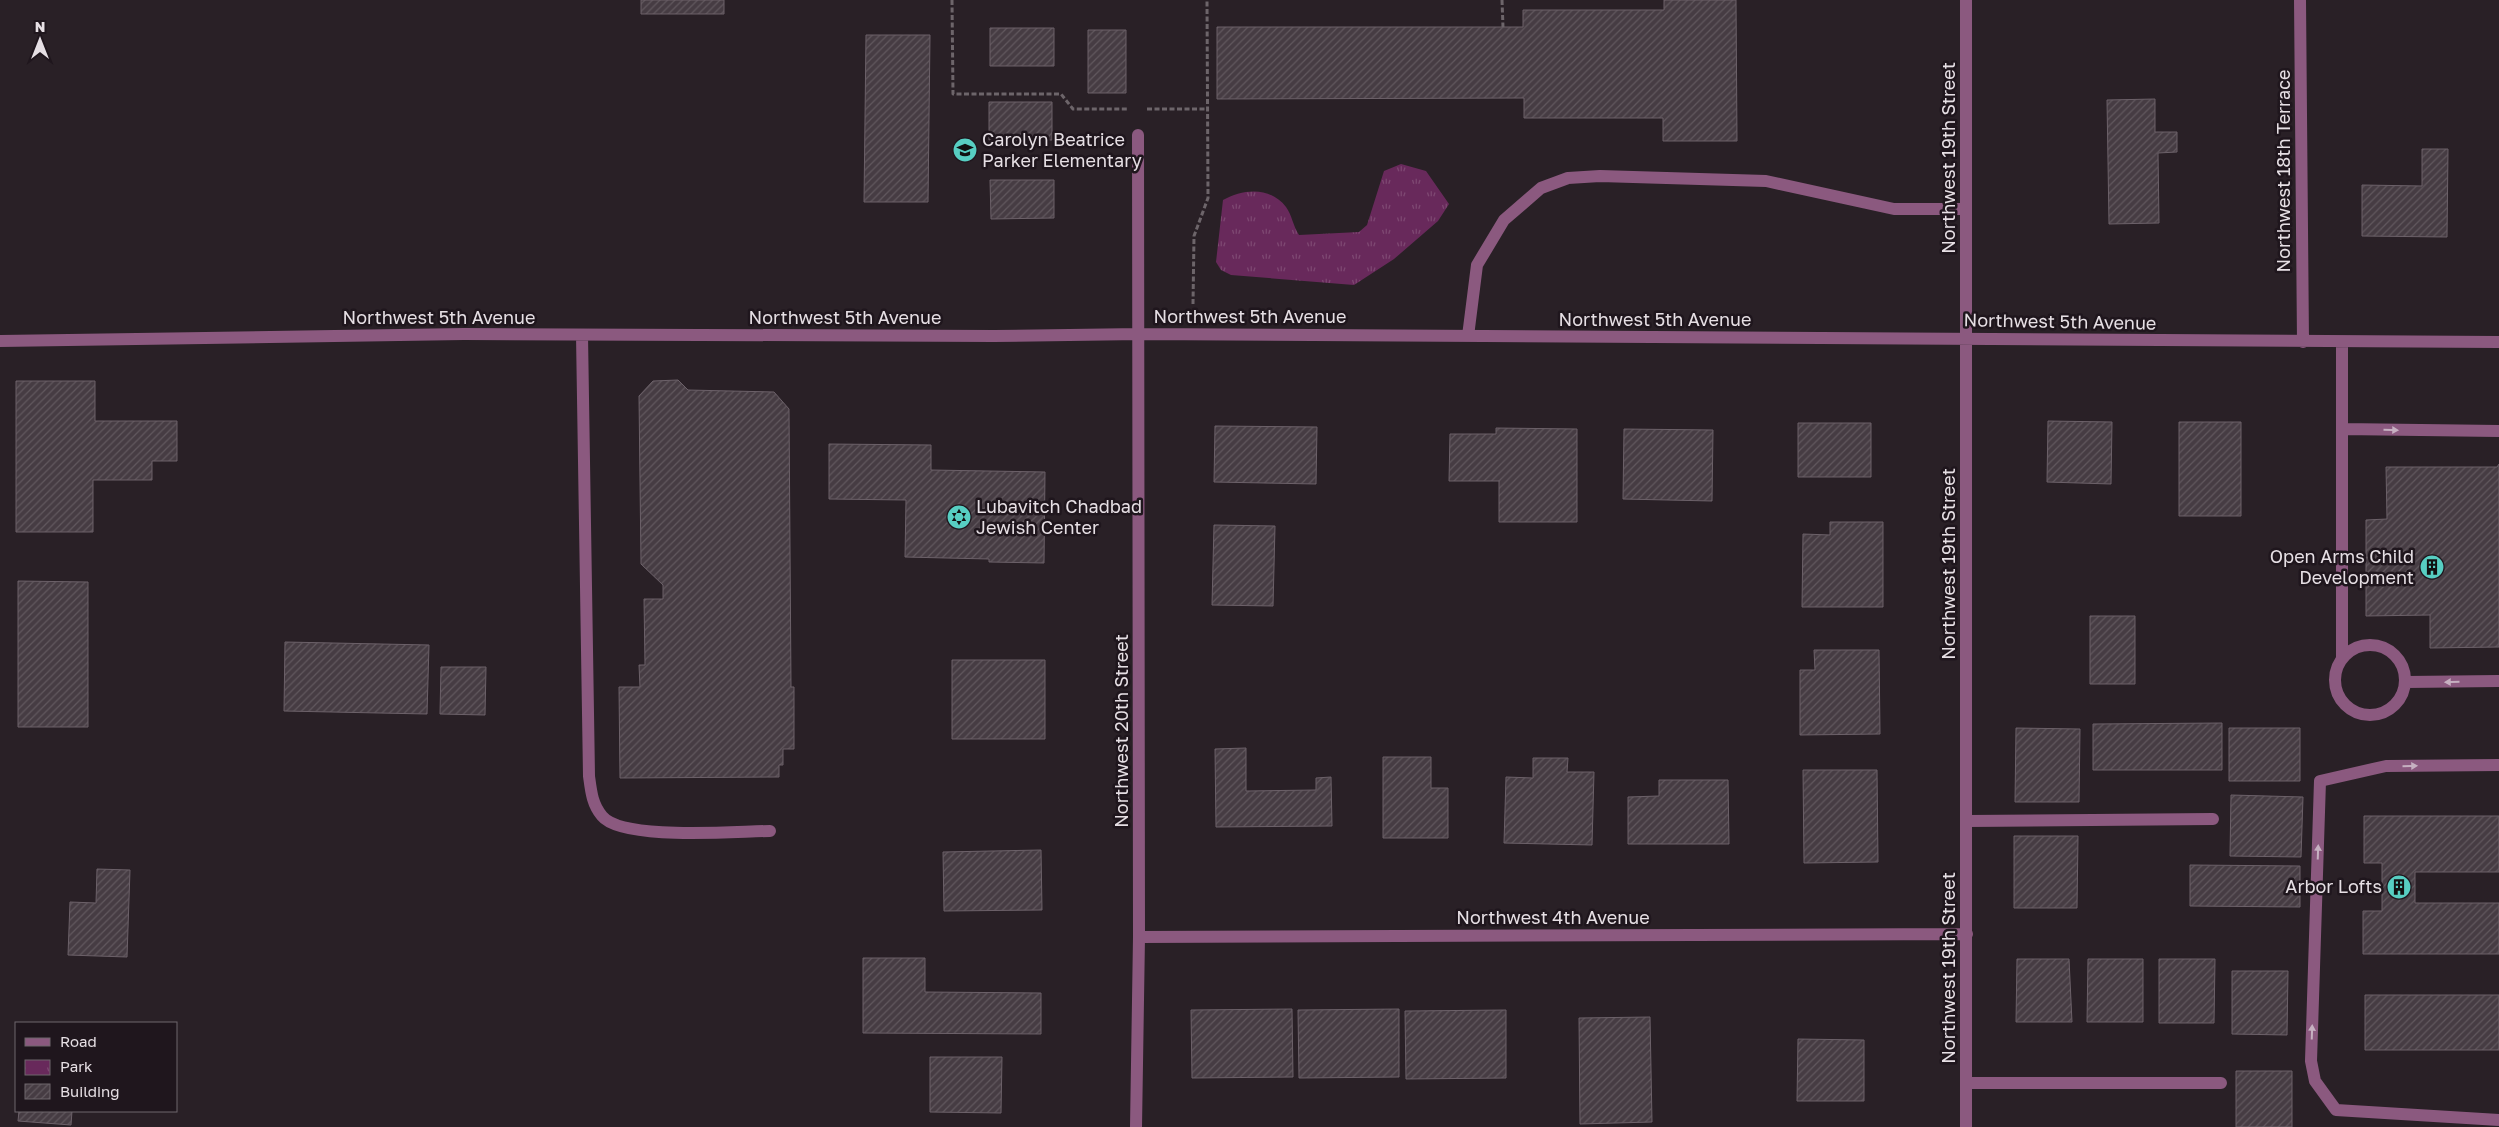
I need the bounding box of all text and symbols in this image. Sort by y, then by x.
north arrow [15,15,65,65]
text: N [35,18,45,35]
street label: Northwest 19th Street [1937,62,1959,254]
street label: Northwest 18th Terrace [2272,70,2294,272]
place label: Carolyn Beatrice Parker Elementary [982,128,1142,171]
school or university icon: Carolyn Beatrice Parker Elementary [952,137,978,163]
street label: Northwest 5th Avenue [1154,305,1346,327]
street label: Northwest 5th Avenue [343,306,535,328]
street label: Northwest 5th Avenue [749,306,941,328]
street label: Northwest 5th Avenue [1559,308,1751,330]
street label: Northwest 5th Avenue [1963,308,2157,334]
one-way arrow [2383,426,2399,434]
street label: Northwest 19th Street [1937,468,1959,660]
place label: Lubavitch Chadbad Jewish Center [976,495,1142,538]
synagogue icon: Lubavitch Chadbad Jewish Center [946,504,972,530]
place label: Open Arms Child Development [2270,545,2414,588]
building icon: Open Arms Child Development [2419,554,2445,580]
street label: Northwest 20th Street [1110,634,1132,828]
one-way arrow [2444,678,2460,686]
one-way arrow [2402,762,2418,770]
one-way arrow [2314,844,2322,860]
street label: Northwest 19th Street [1937,872,1959,1064]
building icon: Arbor Lofts [2386,874,2412,900]
place label: Arbor Lofts [2285,875,2382,897]
street label: Northwest 4th Avenue [1456,906,1650,928]
legend [15,1022,178,1112]
one-way arrow [2308,1024,2316,1040]
text: Road [60,1032,97,1050]
text: Park [60,1057,93,1075]
text: Building [60,1082,120,1100]

